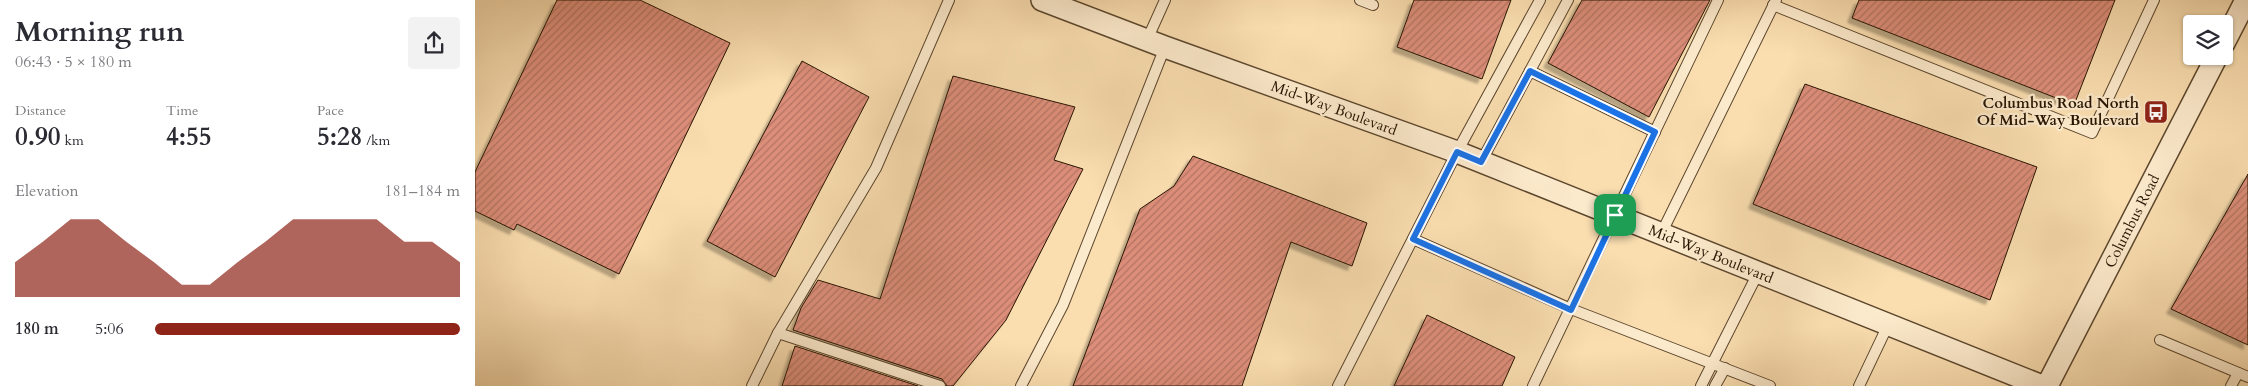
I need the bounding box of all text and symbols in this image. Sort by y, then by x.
text: Morning run [15,13,184,51]
map controls [2183,15,2233,65]
button: layers [2183,15,2233,65]
button: share [408,17,460,69]
text: 06:43 · 5 × 180 m [15,51,132,73]
street label: Mid-Way Boulevard [1268,76,1400,140]
place label: Columbus Road North Of Mid-Way Boulevard [1977,93,2140,130]
bus stop icon: Columbus Road North Of Mid-Way Boulevard [2143,99,2169,125]
text: Distance [15,101,66,120]
text: Time [166,101,198,120]
text: Pace [317,101,344,120]
text: 0.90 [15,120,61,154]
text: 4:55 [166,120,212,154]
text: 5:28 [317,120,363,154]
text: km [61,131,84,150]
text: /km [363,131,390,150]
street label: Columbus Road [2100,171,2164,271]
text: Elevation [15,180,79,202]
text: 181–184 m [384,180,460,202]
pin [1594,194,1636,236]
icon: arrive [1601,201,1629,229]
street label: Mid-Way Boulevard [1646,220,1776,288]
text: 180 m [15,318,59,340]
text: 5:06 [95,318,124,340]

